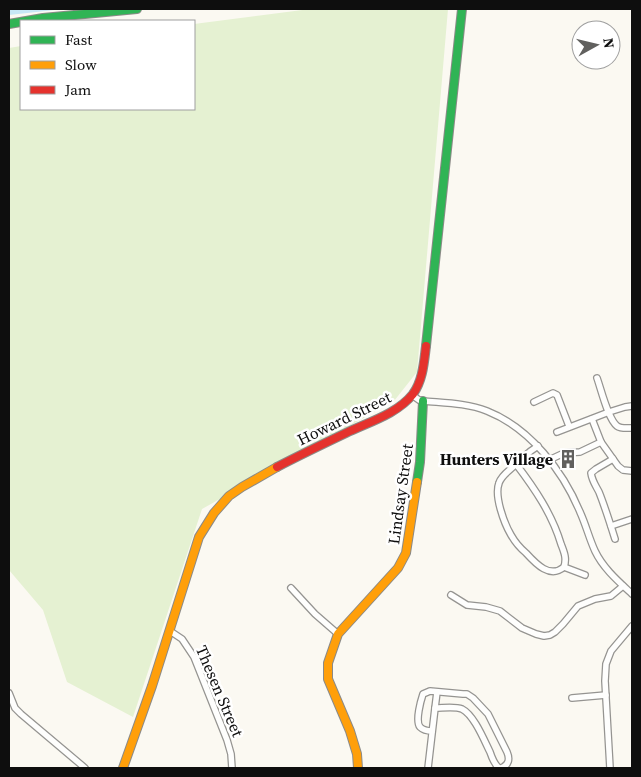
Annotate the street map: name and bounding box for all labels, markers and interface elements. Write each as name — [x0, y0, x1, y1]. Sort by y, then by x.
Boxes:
legend — [20, 20, 195, 110]
north arrow — [571, 20, 621, 70]
text: Fast — [65, 29, 92, 50]
text: N — [598, 37, 619, 50]
text: Slow — [65, 54, 97, 75]
text: Jam — [64, 79, 92, 100]
street label: Howard Street — [293, 385, 395, 450]
street label: Lindsay Street — [382, 442, 418, 546]
place label: Hunters Village — [440, 448, 553, 470]
building icon: Hunters Village — [557, 448, 579, 470]
street label: Thesen Street — [191, 642, 249, 741]

